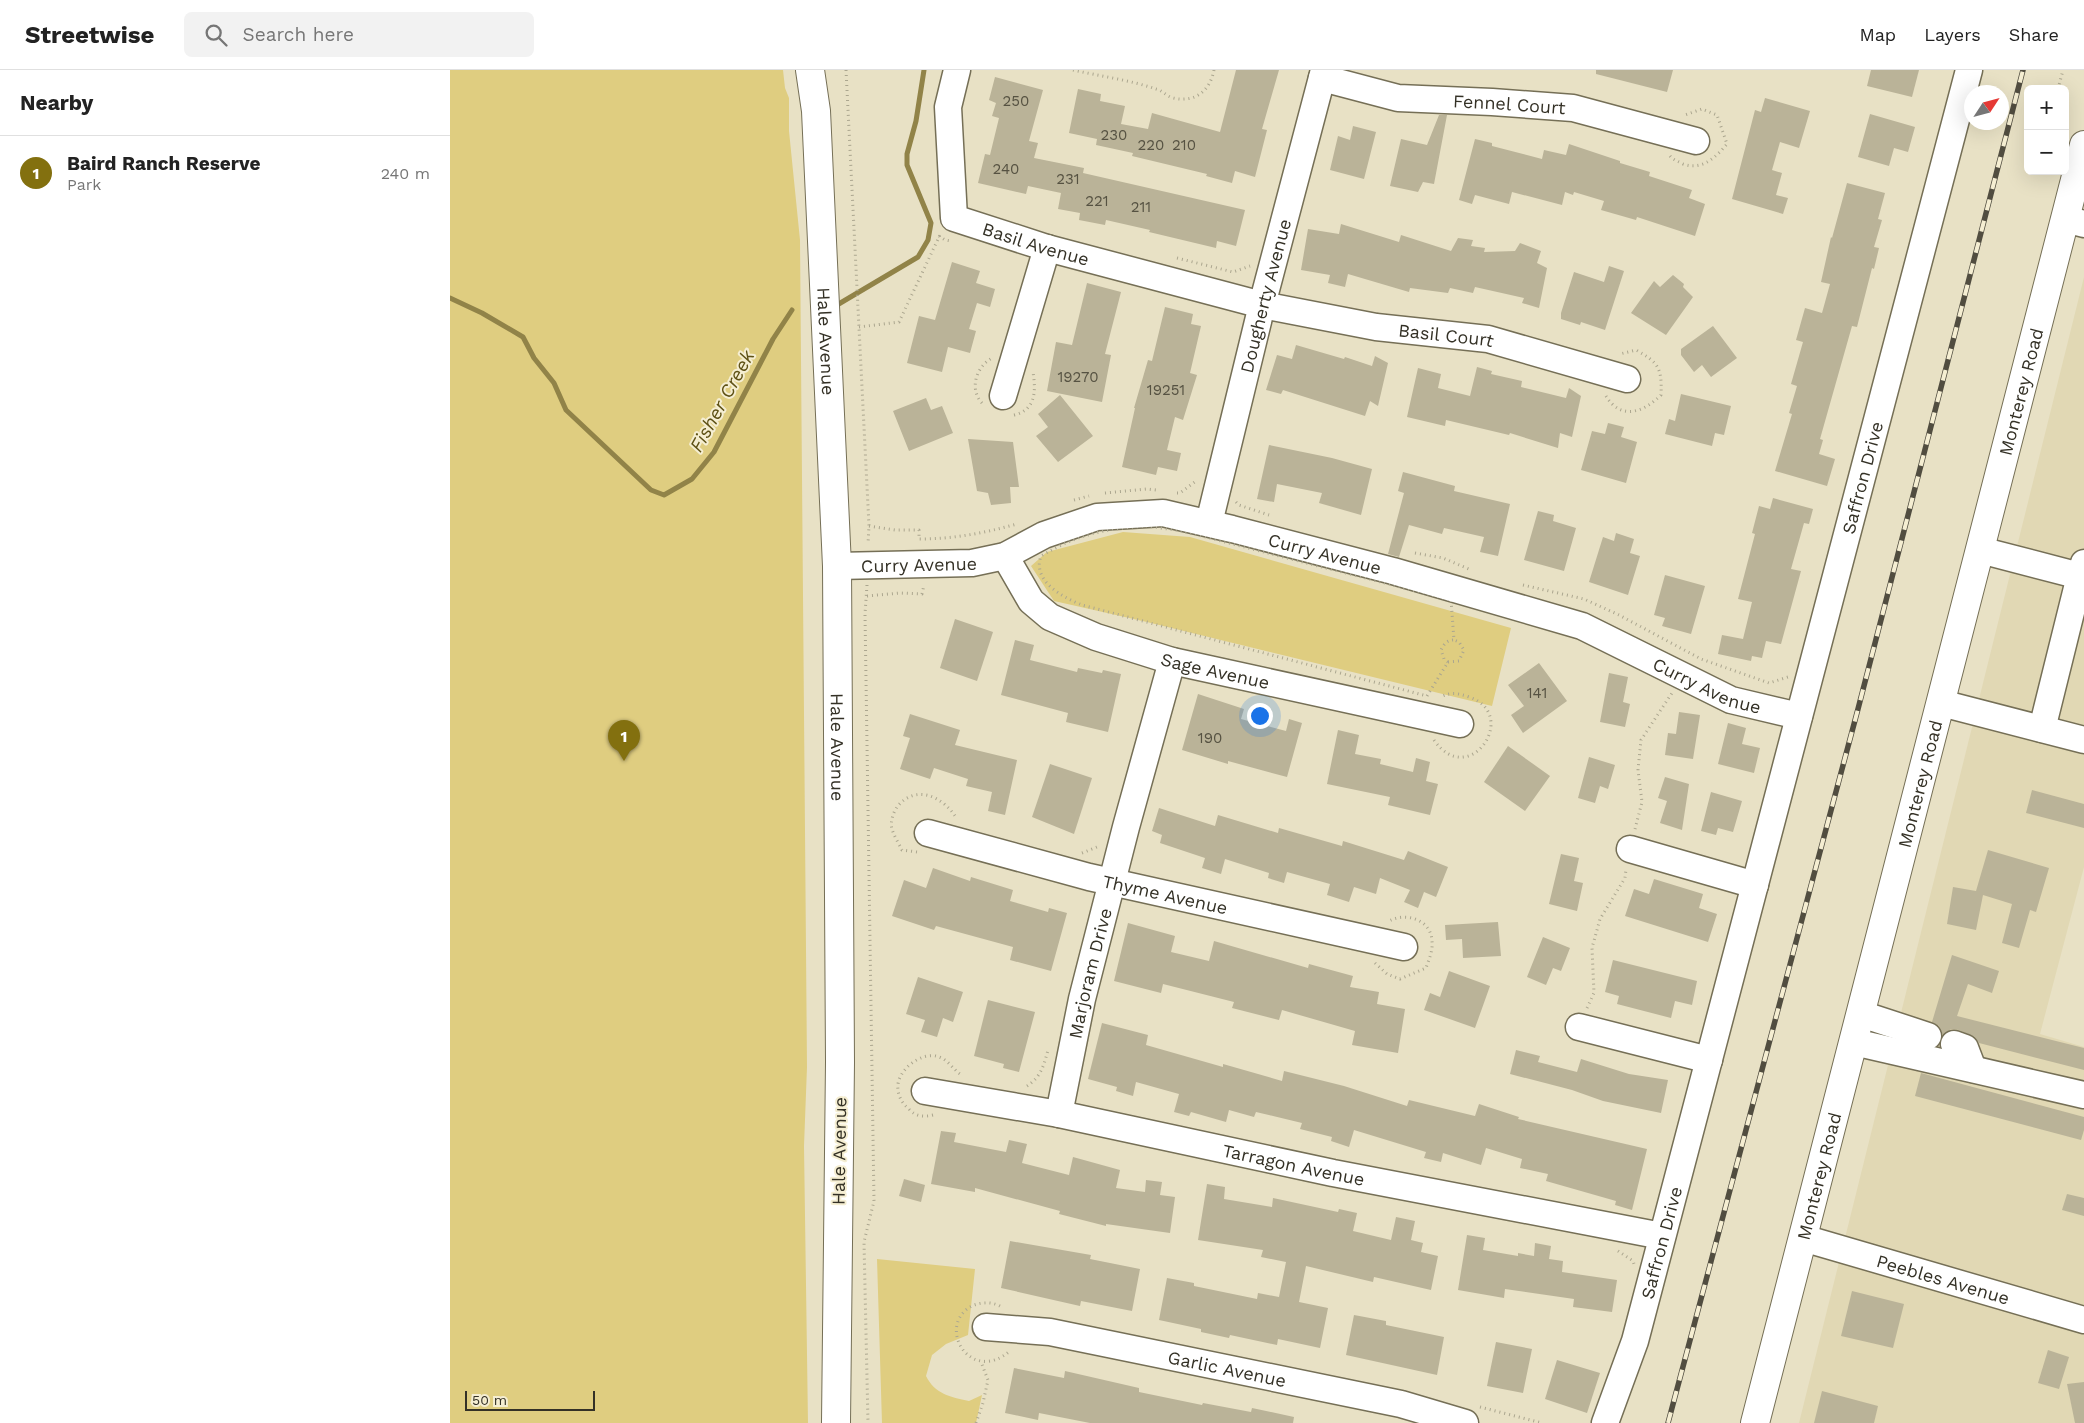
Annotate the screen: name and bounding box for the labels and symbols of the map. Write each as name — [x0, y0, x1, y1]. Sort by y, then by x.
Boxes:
north arrow — [1964, 85, 2009, 130]
street label: Fennel Court — [1453, 90, 1567, 118]
house number: 250 — [1003, 92, 1029, 110]
house number: 230 — [1101, 126, 1127, 144]
house number: 220 — [1138, 136, 1164, 154]
house number: 210 — [1172, 136, 1196, 154]
house number: 240 — [993, 160, 1019, 178]
house number: 231 — [1056, 170, 1080, 188]
house number: 221 — [1085, 192, 1109, 210]
house number: 211 — [1131, 198, 1151, 216]
street label: Dougherty Avenue — [1235, 216, 1295, 375]
street label: Basil Avenue — [980, 217, 1091, 269]
street label: Hale Avenue — [814, 287, 840, 396]
street label: Basil Court — [1397, 319, 1497, 351]
street label: Monterey Road — [1994, 326, 2047, 458]
water label: Fisher Creek — [685, 345, 760, 456]
house number: 19270 — [1058, 368, 1099, 386]
house number: 19251 — [1147, 381, 1185, 399]
street label: Saffron Drive — [1837, 419, 1887, 536]
street label: Curry Avenue — [1266, 528, 1384, 578]
street label: Curry Avenue — [861, 552, 977, 576]
street label: Sage Avenue — [1158, 648, 1272, 693]
street label: Curry Avenue — [1650, 652, 1763, 717]
house number: 141 — [1527, 684, 1547, 702]
street label: Hale Avenue — [827, 693, 849, 801]
your location — [1247, 703, 1273, 729]
street label: Monterey Road — [1893, 718, 1946, 850]
pin: 1 — [608, 720, 640, 761]
house number: 190 — [1198, 729, 1222, 747]
street label: Thyme Avenue — [1101, 870, 1230, 918]
street label: Marjoram Drive — [1064, 906, 1115, 1040]
street label: Hale Avenue — [828, 1097, 850, 1205]
street label: Monterey Road — [1792, 1110, 1845, 1242]
street label: Tarragon Avenue — [1221, 1139, 1366, 1189]
street label: Saffron Drive — [1636, 1184, 1686, 1301]
street label: Peebles Avenue — [1874, 1250, 2012, 1308]
street label: Garlic Avenue — [1166, 1346, 1288, 1391]
scale bar — [465, 1388, 595, 1411]

